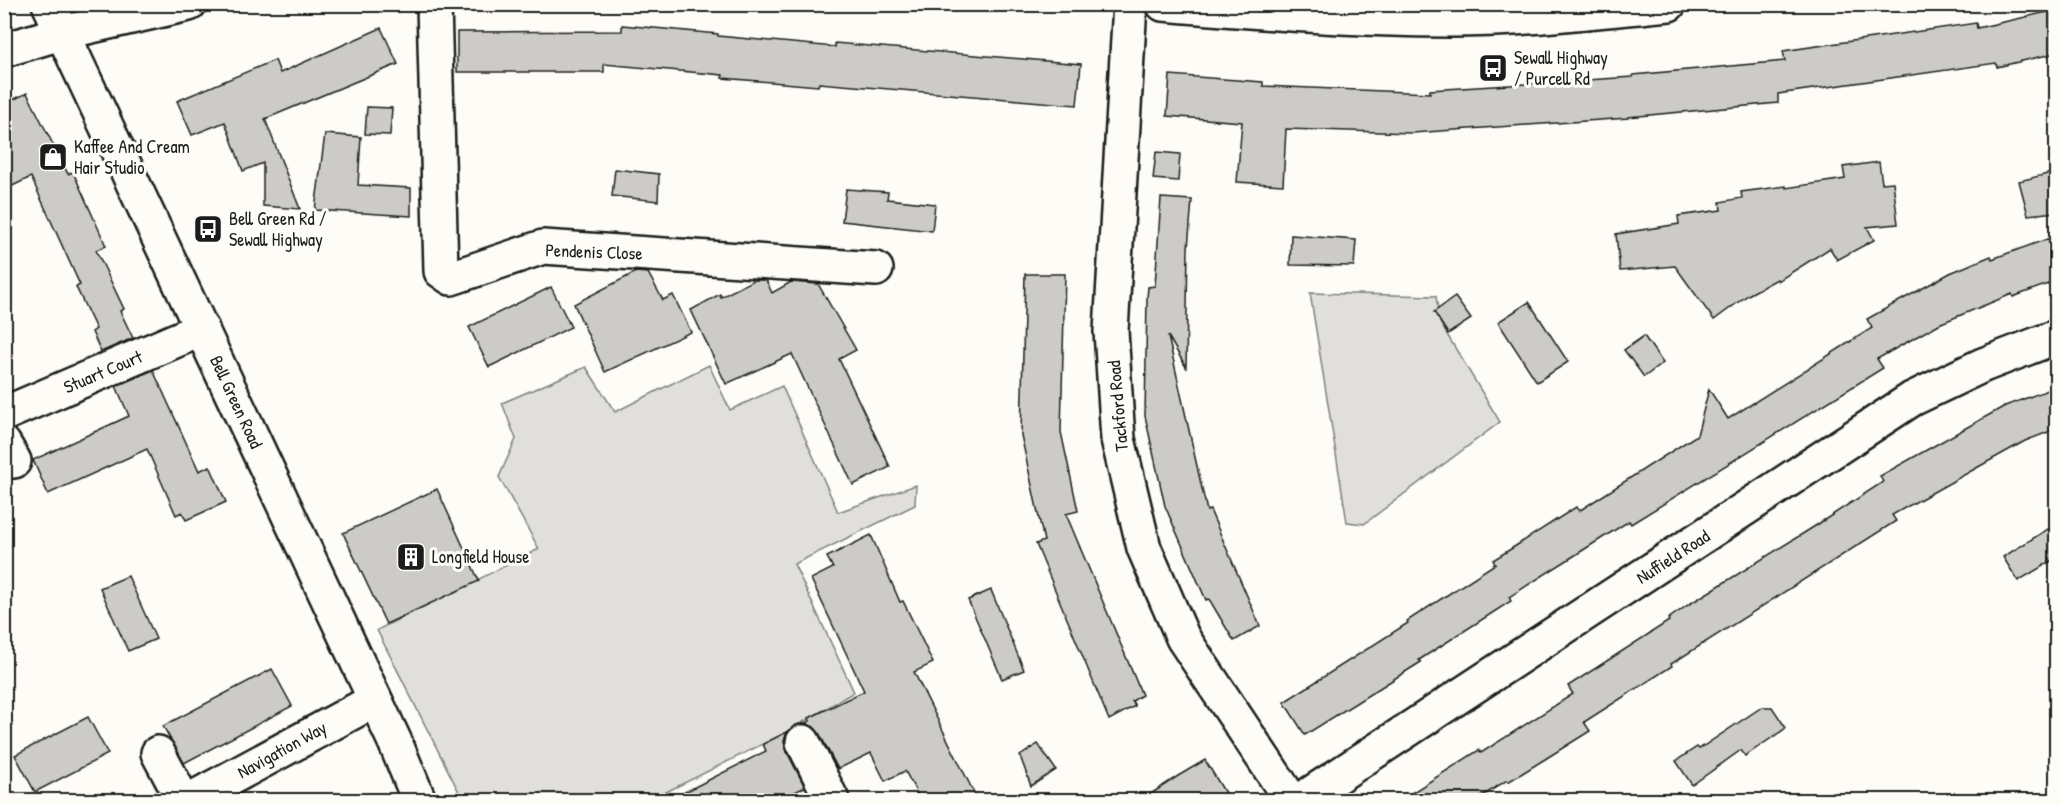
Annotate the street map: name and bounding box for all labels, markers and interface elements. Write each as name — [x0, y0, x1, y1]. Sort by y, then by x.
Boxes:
place label: Sewall Highway / Purcell Rd — [1514, 45, 1608, 91]
bus stop icon: Sewall Highway / Purcell Rd — [1477, 52, 1509, 84]
place label: Kaffee And Cream Hair Studio — [74, 134, 190, 180]
shop icon: Kaffee And Cream Hair Studio — [37, 141, 69, 173]
place label: Bell Green Rd / Sewall Highway — [229, 206, 327, 252]
bus stop icon: Bell Green Rd / Sewall Highway — [192, 213, 224, 245]
street label: Pendenis Close — [545, 237, 643, 266]
street label: Stuart Court — [60, 343, 147, 399]
street label: Bell Green Road — [204, 351, 269, 452]
street label: Tackford Road — [1101, 360, 1134, 453]
street label: Nuffield Road — [1631, 524, 1714, 590]
building icon: Longfield House — [395, 541, 427, 573]
place label: Longfield House — [432, 544, 529, 569]
street label: Navigation Way — [233, 715, 331, 784]

